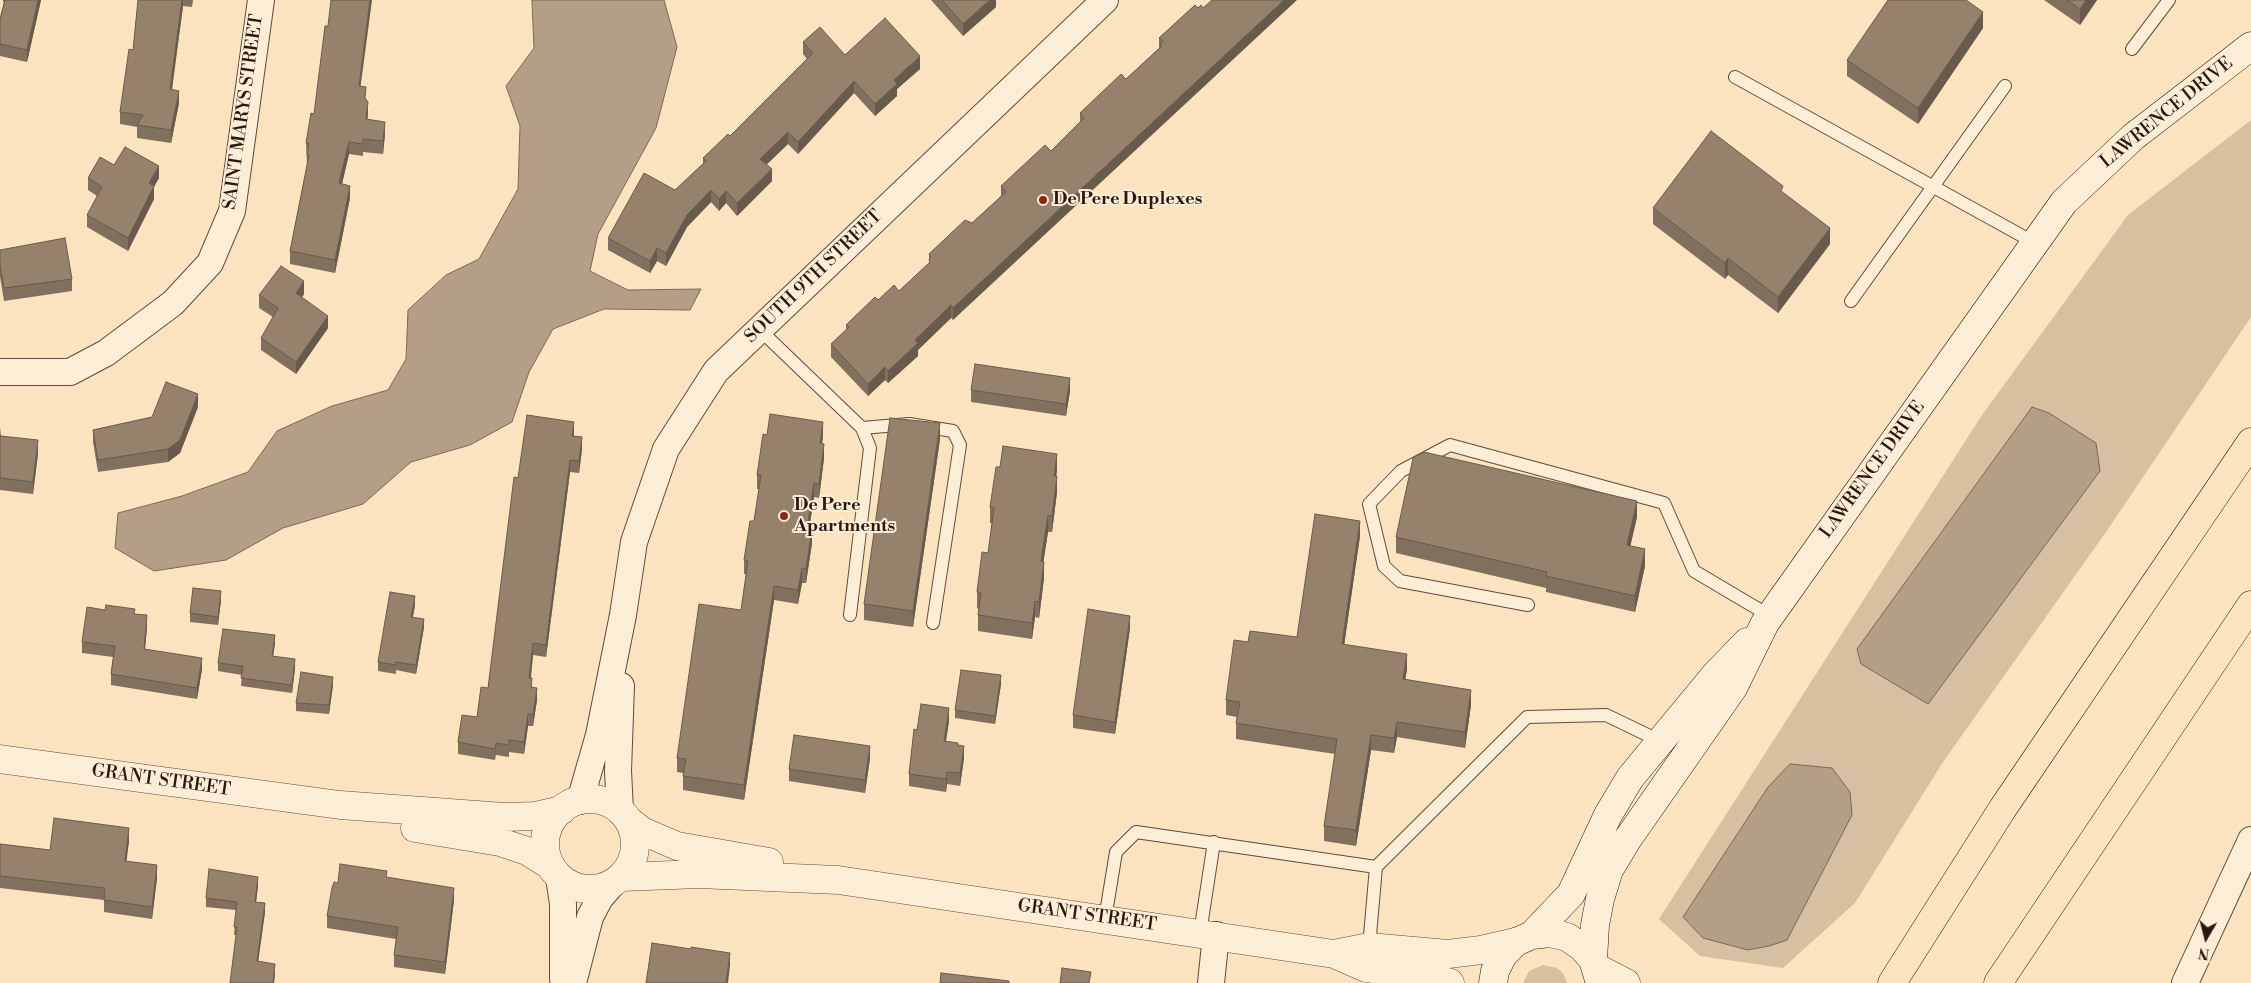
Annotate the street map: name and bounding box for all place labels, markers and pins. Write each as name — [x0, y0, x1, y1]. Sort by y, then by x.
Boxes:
place label: De Pere Duplexes — [1053, 189, 1202, 211]
marker: De Pere Duplexes — [1037, 194, 1049, 206]
place label: De Pere Apartments — [794, 495, 895, 538]
marker: De Pere Apartments — [778, 510, 790, 522]

